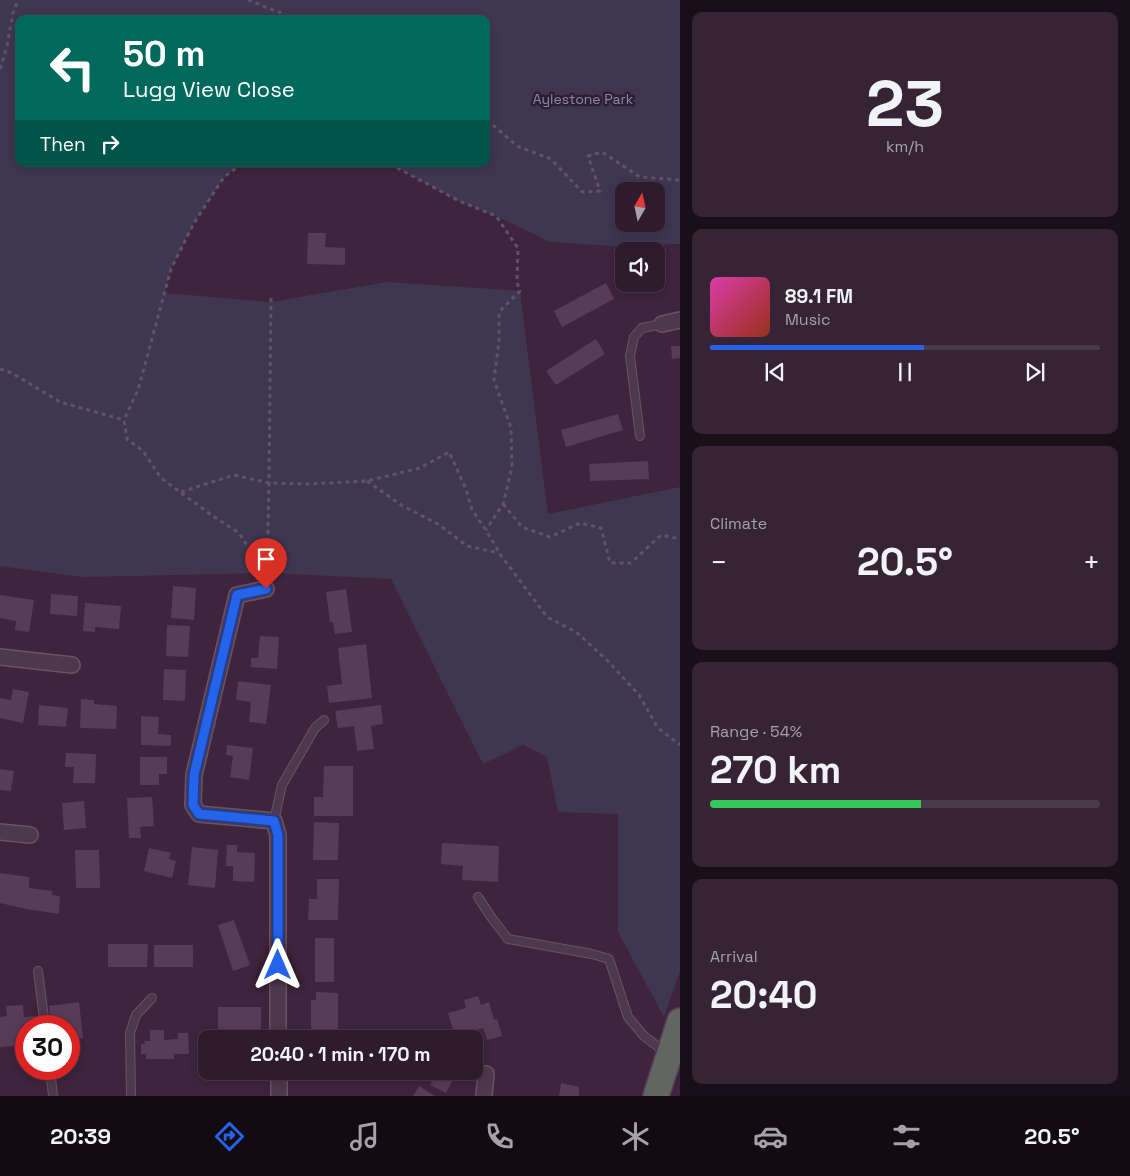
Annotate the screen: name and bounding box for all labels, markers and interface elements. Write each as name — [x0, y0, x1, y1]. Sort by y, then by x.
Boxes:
text: 50 m — [123, 32, 205, 76]
icon: left — [40, 35, 105, 100]
text: 23 — [866, 62, 944, 145]
text: Lugg View Close — [123, 75, 295, 103]
park label: Aylestone Park — [533, 90, 634, 108]
icon: right — [96, 130, 124, 158]
text: Then — [40, 132, 86, 157]
text: km/h — [886, 136, 924, 157]
north arrow — [615, 182, 665, 232]
map controls — [615, 182, 665, 292]
button: sound — [615, 242, 665, 292]
text: 89.1 FM — [785, 284, 853, 309]
text: Music — [785, 309, 831, 330]
icon: previous — [761, 358, 789, 386]
icon: pause — [891, 358, 919, 386]
icon: next — [1021, 358, 1049, 386]
text: Climate — [710, 513, 767, 534]
pin — [245, 538, 287, 589]
text: 20.5° — [857, 538, 953, 586]
text: − — [710, 544, 727, 580]
text: + — [1083, 544, 1100, 580]
icon: arrive — [252, 545, 280, 573]
text: Range · 54% — [710, 721, 802, 742]
text: 270 km — [710, 746, 841, 794]
position arrow — [251, 938, 303, 990]
text: Arrival — [710, 946, 758, 967]
text: 20:40 — [710, 971, 817, 1019]
speed limit sign: 30 — [15, 1015, 80, 1080]
text: 20:40 · 1 min · 170 m — [250, 1042, 431, 1067]
icon: directions — [212, 1119, 247, 1154]
icon: music — [347, 1119, 382, 1154]
icon: phone — [482, 1119, 517, 1154]
icon: climate — [618, 1119, 653, 1154]
icon: car — [753, 1119, 788, 1154]
icon: filters — [889, 1119, 924, 1154]
text: 20:39 — [50, 1122, 111, 1150]
text: 20.5° — [1024, 1122, 1080, 1150]

